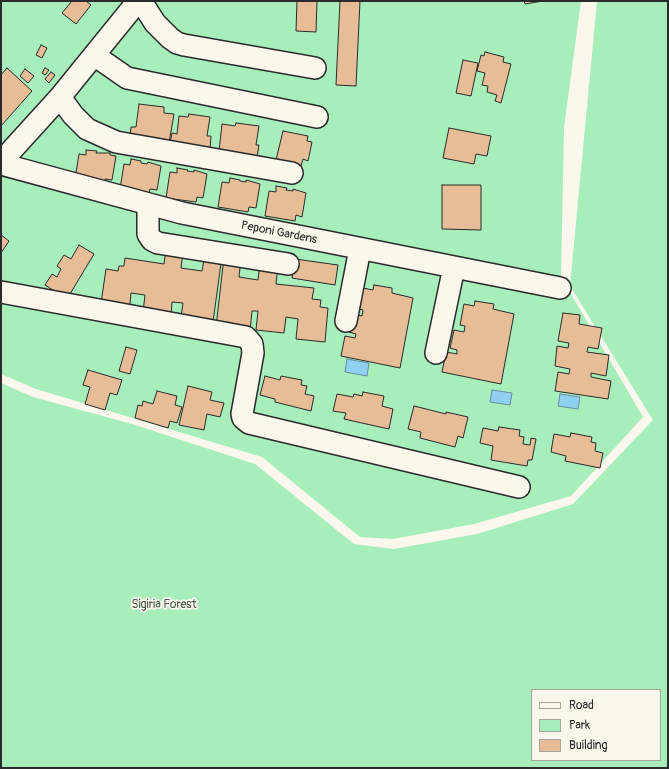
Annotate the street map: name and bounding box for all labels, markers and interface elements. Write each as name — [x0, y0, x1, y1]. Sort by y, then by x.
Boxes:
street label: Peponi Gardens — [240, 219, 318, 247]
park label: Sigiria Forest — [131, 598, 197, 612]
legend — [531, 689, 661, 761]
text: Road — [569, 698, 594, 713]
text: Park — [569, 718, 590, 733]
text: Building — [569, 738, 608, 753]

